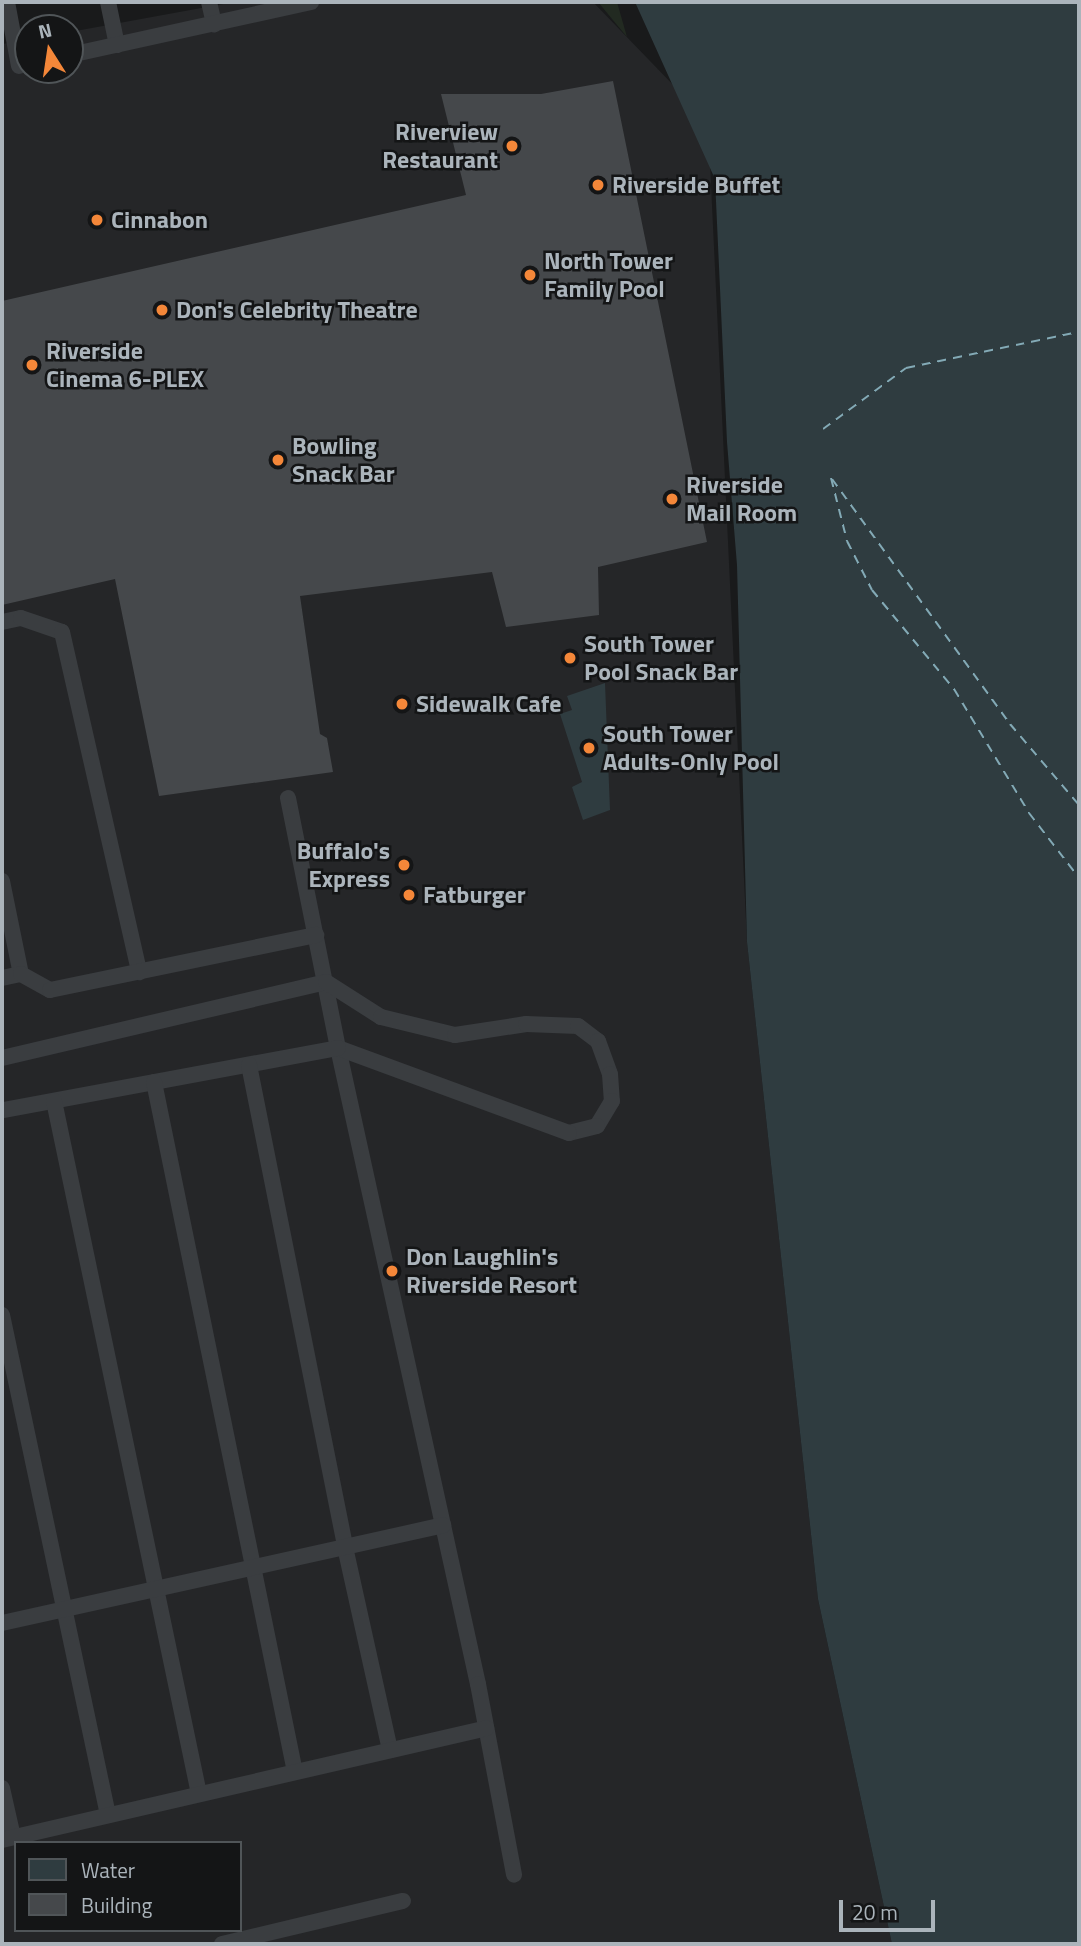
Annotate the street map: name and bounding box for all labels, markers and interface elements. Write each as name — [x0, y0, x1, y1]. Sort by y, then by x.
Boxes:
north arrow — [14, 14, 84, 84]
text: N — [35, 14, 54, 45]
place label: Riverview Restaurant — [382, 118, 498, 174]
marker: Riverview Restaurant — [504, 138, 520, 154]
place label: Riverside Buffet — [612, 171, 780, 199]
marker: Riverside Buffet — [590, 177, 606, 193]
place label: Cinnabon — [111, 206, 208, 234]
marker: Cinnabon — [89, 212, 105, 228]
place label: North Tower Family Pool — [544, 247, 673, 303]
marker: North Tower Family Pool — [522, 267, 538, 283]
place label: Don's Celebrity Theatre — [176, 296, 418, 324]
marker: Don's Celebrity Theatre — [154, 302, 170, 318]
place label: Riverside Cinema 6-PLEX — [46, 337, 204, 393]
marker: Riverside Cinema 6-PLEX — [24, 357, 40, 373]
place label: Bowling Snack Bar — [292, 432, 395, 488]
marker: Bowling Snack Bar — [270, 452, 286, 468]
place label: Riverside Mail Room — [686, 471, 797, 527]
marker: Riverside Mail Room — [664, 491, 680, 507]
place label: South Tower Pool Snack Bar — [584, 630, 738, 686]
marker: South Tower Pool Snack Bar — [562, 650, 578, 666]
place label: Sidewalk Cafe — [416, 690, 562, 718]
marker: Sidewalk Cafe — [394, 696, 410, 712]
place label: South Tower Adults-Only Pool — [603, 720, 779, 776]
marker: South Tower Adults-Only Pool — [581, 740, 597, 756]
place label: Buffalo's Express — [297, 837, 390, 893]
marker: Buffalo's Express — [396, 857, 412, 873]
place label: Fatburger — [423, 881, 526, 909]
marker: Fatburger — [401, 887, 417, 903]
place label: Don Laughlin's Riverside Resort — [406, 1243, 577, 1299]
marker: Don Laughlin's Riverside Resort — [384, 1263, 400, 1279]
legend — [14, 1841, 242, 1932]
text: Water — [81, 1854, 135, 1886]
scale bar — [843, 1886, 939, 1930]
text: Building — [81, 1889, 152, 1921]
text: 20 m — [852, 1896, 898, 1928]

